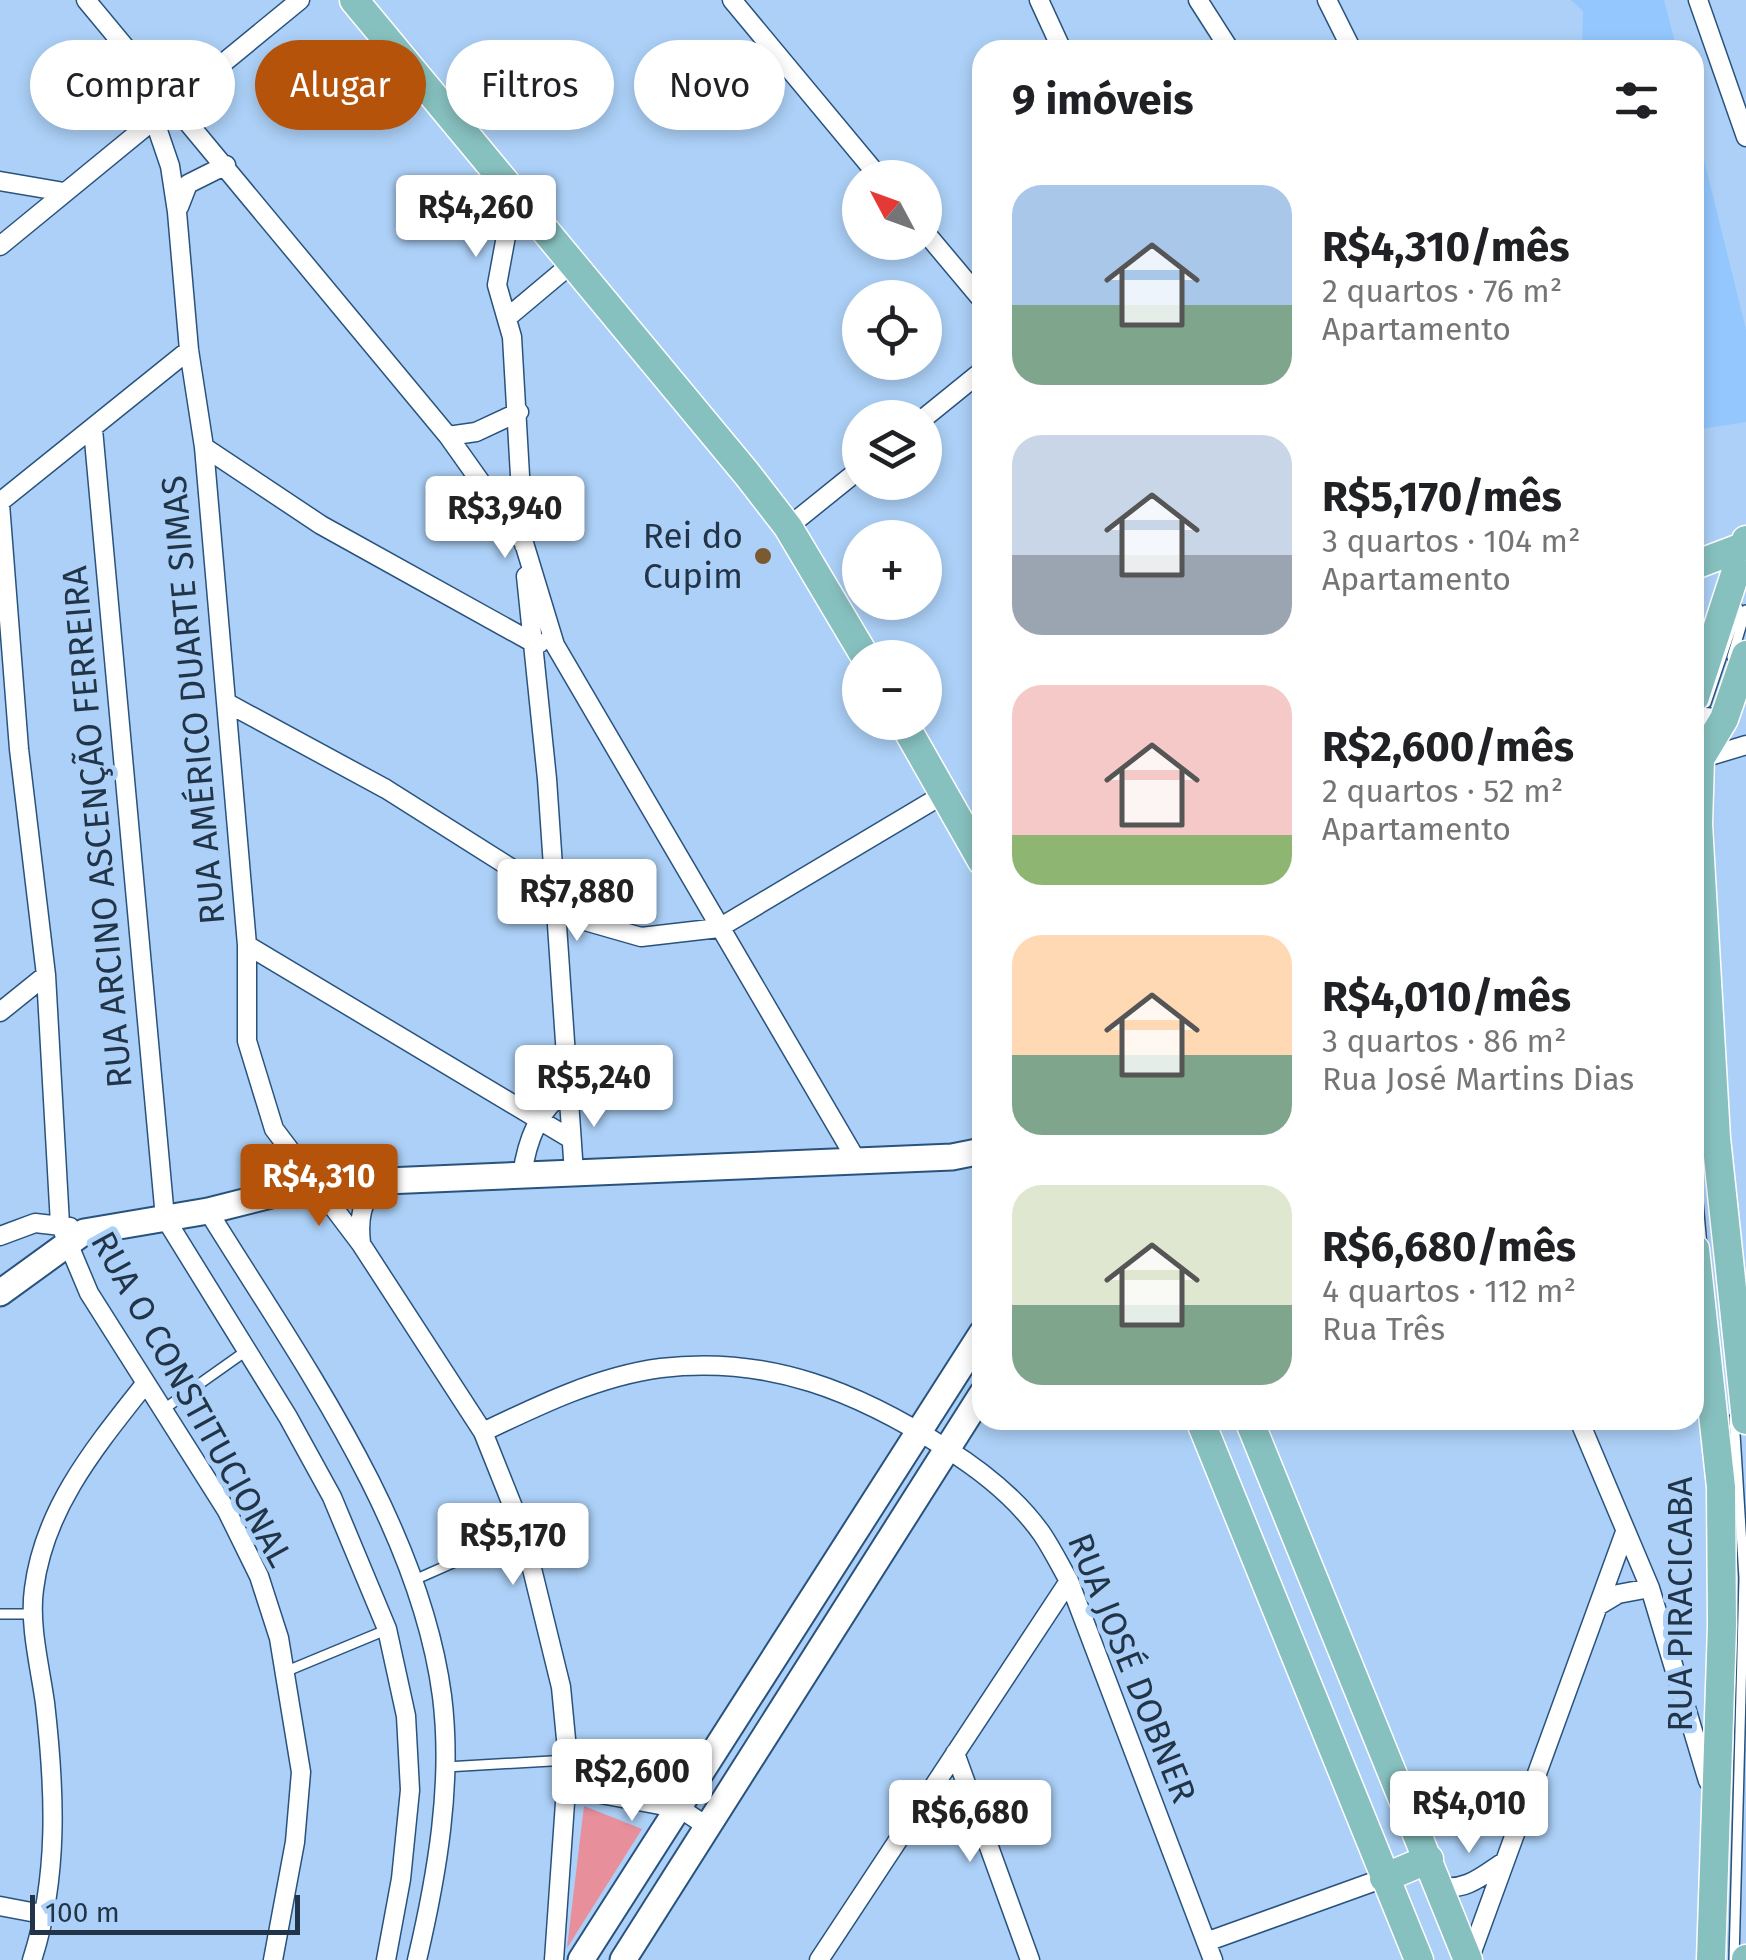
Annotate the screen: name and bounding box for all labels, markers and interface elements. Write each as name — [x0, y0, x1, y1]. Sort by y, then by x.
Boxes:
chip: Comprar — [30, 40, 235, 130]
chip: Alugar — [255, 40, 426, 130]
chip: Filtros — [446, 40, 614, 130]
chip: Novo — [634, 40, 785, 130]
icon: filters — [1609, 73, 1664, 128]
text: 9 imóveis — [1012, 75, 1194, 125]
north arrow — [842, 160, 942, 260]
map controls — [842, 160, 942, 740]
pin: R$4,260 — [384, 175, 568, 260]
text: R$4,260 — [418, 188, 534, 226]
text: R$4,310/mês — [1322, 222, 1570, 272]
icon: home — [1092, 225, 1212, 345]
text: 2 quartos · 76 m² — [1322, 272, 1562, 310]
button: locate — [842, 280, 942, 380]
text: Apartamento — [1322, 310, 1511, 348]
button: layers — [842, 400, 942, 500]
text: R$5,170/mês — [1322, 472, 1562, 522]
street label: RUA AMÉRICO DUARTE SIMAS — [152, 474, 234, 926]
icon: home — [1092, 475, 1212, 595]
pin: R$3,940 — [413, 476, 597, 561]
text: R$3,940 — [447, 489, 563, 527]
place label: Rei do Cupim — [643, 515, 743, 597]
button: + — [842, 520, 942, 620]
text: 3 quartos · 104 m² — [1322, 522, 1581, 560]
marker: Rei do Cupim — [752, 545, 774, 567]
text: Apartamento — [1322, 560, 1511, 598]
street label: RUA ARCINO ASCENÇÃO FERREIRA — [53, 564, 142, 1090]
button: − — [842, 640, 942, 740]
text: R$2,600/mês — [1322, 722, 1574, 772]
icon: home — [1092, 725, 1212, 845]
text: 2 quartos · 52 m² — [1322, 772, 1563, 810]
text: Apartamento — [1322, 810, 1511, 848]
pin: R$7,880 — [485, 859, 669, 944]
text: R$7,880 — [520, 872, 634, 910]
text: R$4,010/mês — [1322, 972, 1571, 1022]
icon: home — [1092, 975, 1212, 1095]
text: 3 quartos · 86 m² — [1322, 1022, 1567, 1060]
pin: R$5,240 — [502, 1045, 686, 1130]
text: R$5,240 — [537, 1058, 651, 1096]
text: Rua José Martins Dias — [1322, 1060, 1634, 1098]
pin: R$4,310 — [227, 1144, 411, 1229]
text: R$4,310 — [263, 1157, 375, 1195]
text: R$6,680/mês — [1322, 1222, 1576, 1272]
street label: RUA O CONSTITUCIONAL — [82, 1224, 302, 1574]
icon: home — [1092, 1225, 1212, 1345]
text: 4 quartos · 112 m² — [1322, 1272, 1576, 1310]
text: Rua Três — [1322, 1310, 1445, 1348]
street label: RUA PIRACICABA — [1659, 1476, 1701, 1732]
pin: R$5,170 — [421, 1503, 605, 1588]
text: R$5,170 — [460, 1516, 566, 1554]
street label: RUA JOSÉ DOBNER — [1059, 1527, 1205, 1809]
pin: R$2,600 — [540, 1739, 724, 1824]
text: R$2,600 — [574, 1752, 690, 1790]
pin: R$4,010 — [1377, 1771, 1561, 1856]
pin: R$6,680 — [878, 1780, 1062, 1865]
text: R$4,010 — [1412, 1784, 1526, 1822]
text: R$6,680 — [911, 1793, 1029, 1831]
scale bar — [30, 1890, 300, 1934]
text: 100 m — [45, 1896, 120, 1929]

